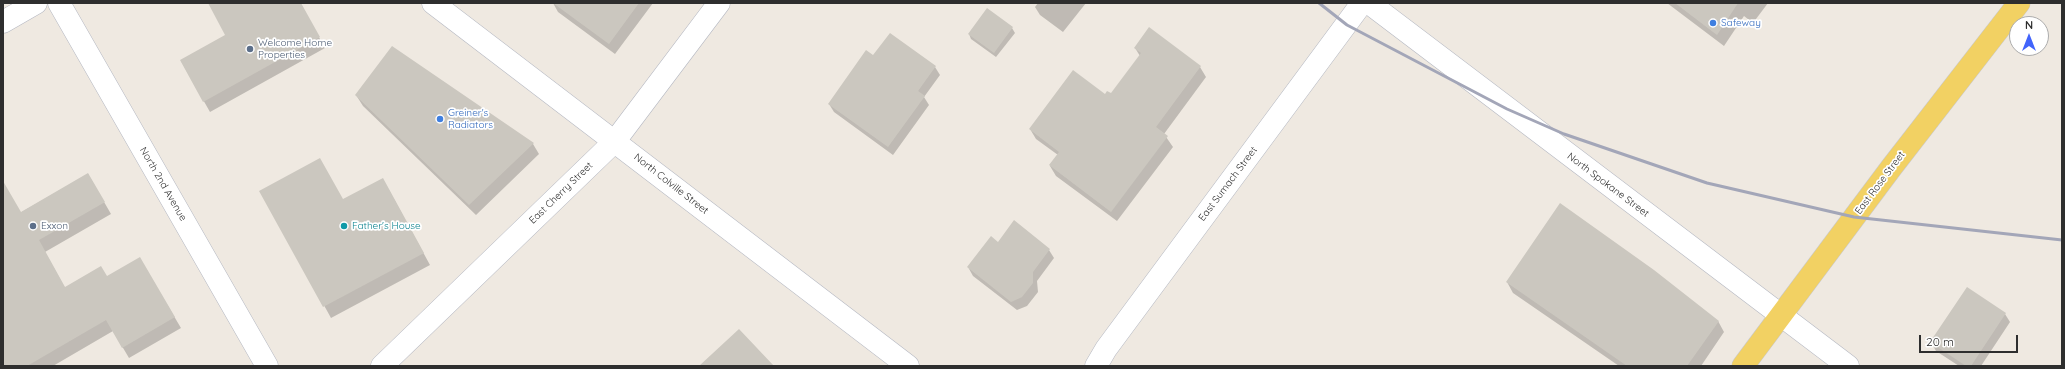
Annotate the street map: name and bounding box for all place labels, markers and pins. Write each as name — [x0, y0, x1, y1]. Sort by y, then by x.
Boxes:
place label: Safeway — [1721, 17, 1761, 29]
marker: Safeway — [1708, 18, 1718, 28]
place label: Welcome Home Properties — [258, 37, 332, 60]
marker: Welcome Home Properties — [245, 44, 255, 54]
place label: Greiner's Radiators — [448, 107, 493, 130]
marker: Greiner's Radiators — [435, 114, 445, 124]
place label: Exxon — [41, 220, 68, 232]
place label: Father's House — [352, 220, 421, 232]
marker: Exxon — [28, 221, 38, 231]
marker: Father's House — [339, 221, 349, 231]

